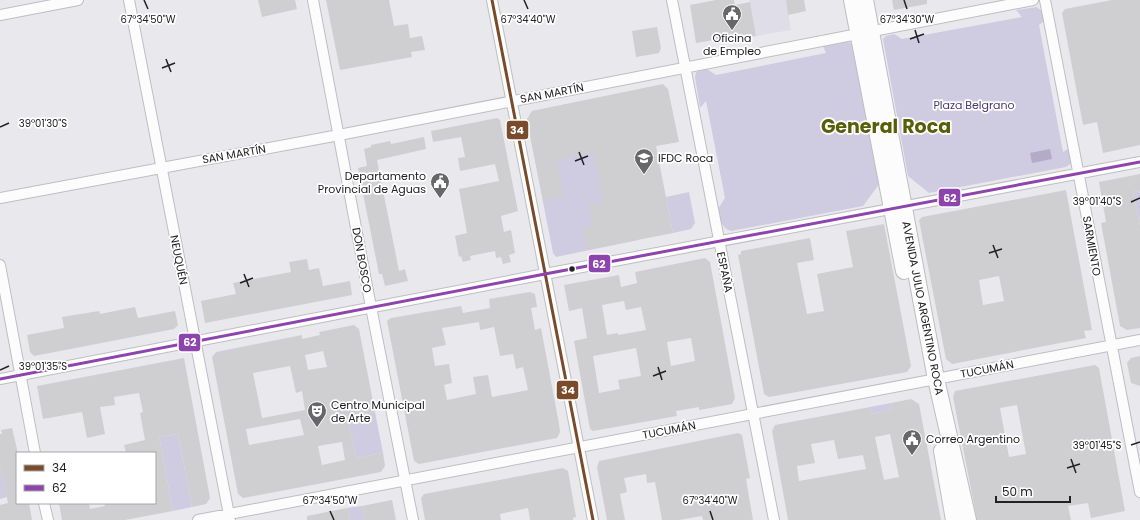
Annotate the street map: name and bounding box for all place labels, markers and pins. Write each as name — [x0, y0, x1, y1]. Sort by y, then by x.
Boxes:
public building icon: Oficina de Empleo — [721, 3, 743, 31]
place label: Oficina de Empleo — [703, 30, 761, 59]
school or university icon: IFDC Roca — [633, 147, 655, 175]
place label: IFDC Roca — [658, 150, 713, 166]
place label: Departamento Provincial de Aguas — [318, 168, 426, 197]
public building icon: Departamento Provincial de Aguas — [429, 171, 451, 199]
unlabelled marker — [567, 264, 577, 274]
place label: Centro Municipal de Arte — [331, 397, 425, 426]
theatre icon: Centro Municipal de Arte — [306, 400, 328, 428]
public building icon: Correo Argentino — [901, 428, 923, 456]
place label: Correo Argentino — [926, 431, 1020, 447]

